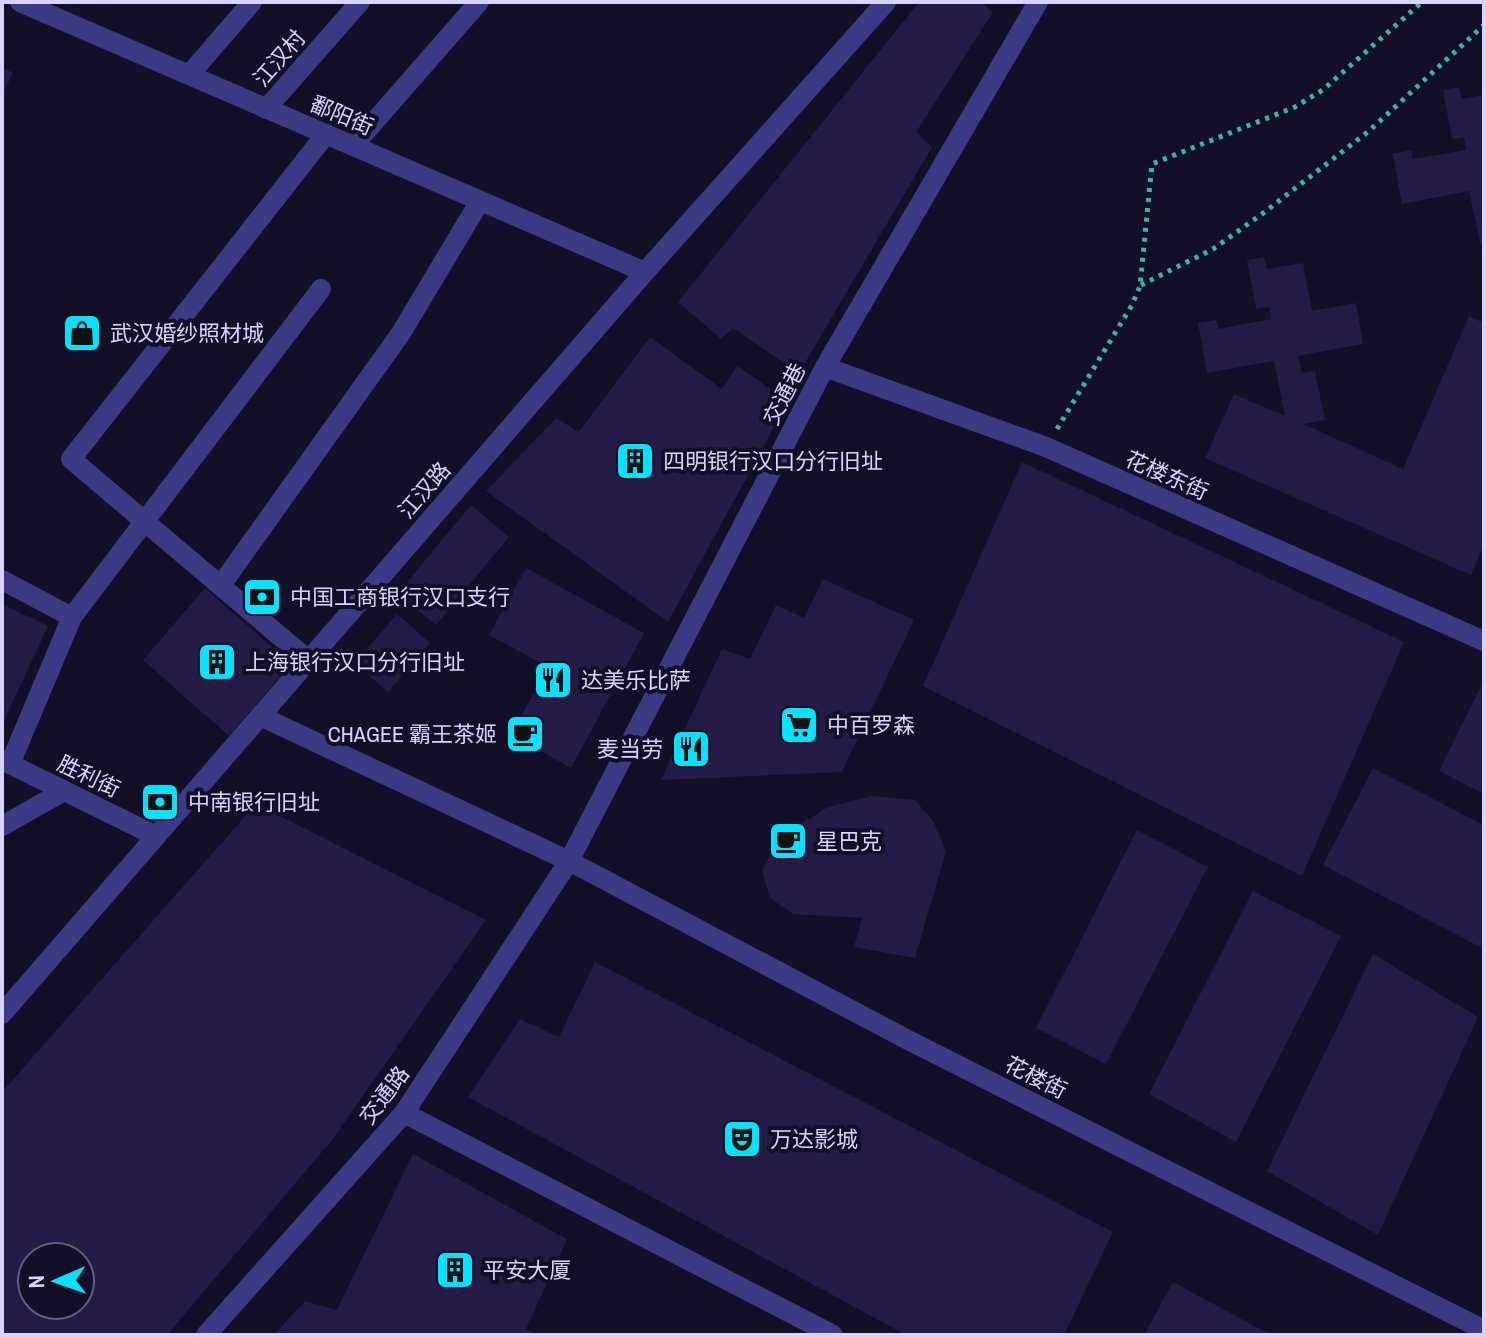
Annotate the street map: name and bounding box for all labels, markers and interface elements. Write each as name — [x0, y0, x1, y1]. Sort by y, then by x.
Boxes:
street label: 江汉村 — [246, 23, 312, 93]
street label: 鄱阳街 — [306, 88, 378, 142]
shop icon: 武汉婚纱照材城 — [61, 312, 103, 354]
place label: 武汉婚纱照材城 — [110, 318, 264, 348]
street label: 交通巷 — [756, 358, 812, 430]
building icon: 四明银行汉口分行旧址 — [614, 440, 656, 482]
street label: 花楼东街 — [1121, 443, 1213, 507]
place label: 四明银行汉口分行旧址 — [663, 446, 883, 476]
street label: 江汉路 — [391, 455, 457, 525]
bank icon: 中国工商银行汉口支行 — [241, 576, 283, 618]
place label: 中国工商银行汉口支行 — [290, 582, 510, 612]
building icon: 上海银行汉口分行旧址 — [196, 641, 238, 683]
place label: 上海银行汉口分行旧址 — [245, 647, 465, 677]
restaurant icon: 达美乐比萨 — [532, 659, 574, 701]
place label: 达美乐比萨 — [581, 665, 691, 695]
supermarket icon: 中百罗森 — [778, 704, 820, 746]
place label: 中百罗森 — [827, 710, 915, 740]
cafe icon: CHAGEE 霸王茶姬 — [504, 713, 546, 755]
place label: CHAGEE 霸王茶姬 — [328, 719, 497, 749]
restaurant icon: 麦当劳 — [670, 728, 712, 770]
place label: 麦当劳 — [597, 734, 663, 764]
street label: 胜利街 — [53, 748, 125, 804]
bank icon: 中南银行旧址 — [139, 781, 181, 823]
place label: 中南银行旧址 — [188, 787, 320, 817]
cafe icon: 星巴克 — [767, 820, 809, 862]
place label: 星巴克 — [816, 826, 882, 856]
street label: 花楼街 — [1000, 1049, 1072, 1105]
street label: 交通路 — [352, 1060, 416, 1130]
theatre icon: 万达影城 — [721, 1118, 763, 1160]
place label: 万达影城 — [770, 1124, 858, 1154]
north arrow — [16, 1241, 96, 1321]
building icon: 平安大厦 — [434, 1249, 476, 1291]
place label: 平安大厦 — [483, 1255, 571, 1285]
text: N — [21, 1275, 51, 1289]

